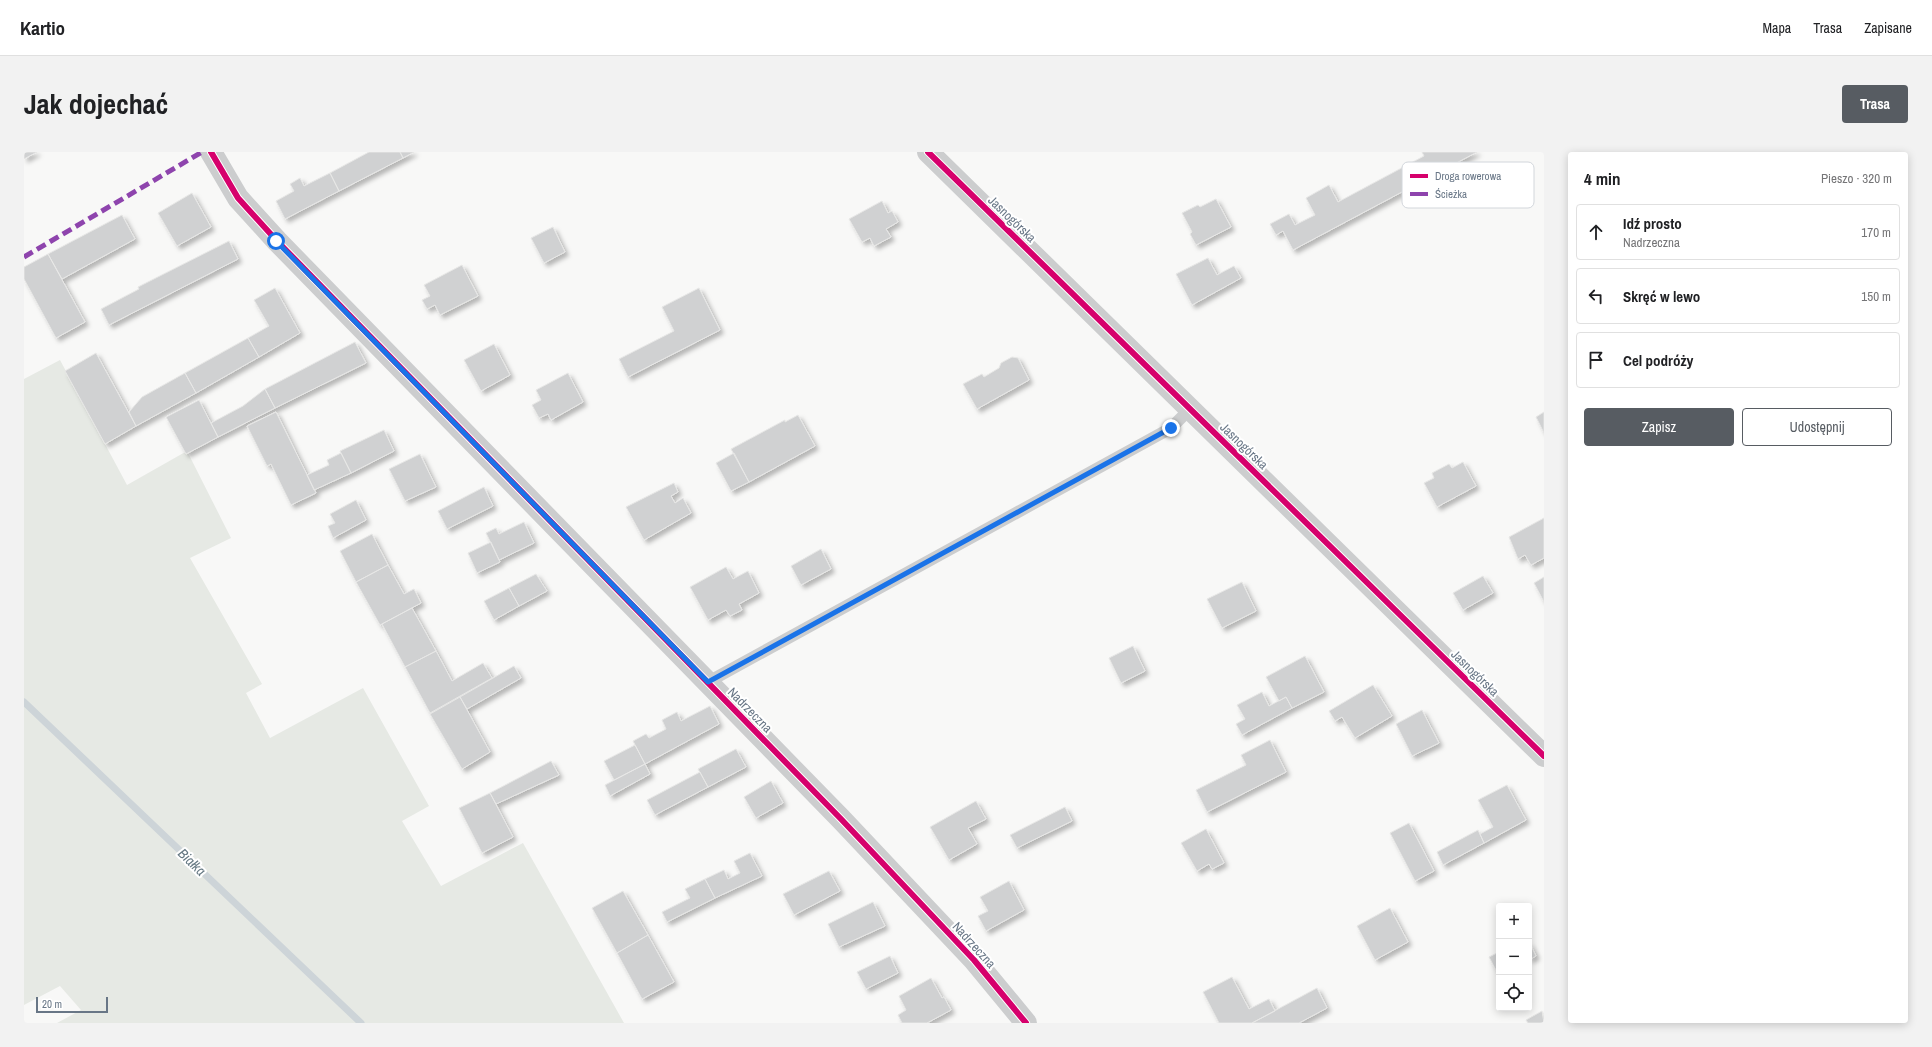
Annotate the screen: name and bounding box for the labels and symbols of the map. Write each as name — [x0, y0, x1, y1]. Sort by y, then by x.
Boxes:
legend — [1402, 162, 1534, 208]
text: Droga rowerowa — [1435, 169, 1501, 183]
text: Ścieżka — [1435, 187, 1467, 201]
street label: Jasnogórska — [984, 192, 1040, 246]
route start — [267, 232, 285, 250]
route end — [1162, 419, 1180, 437]
street label: Jasnogórska — [1216, 419, 1272, 473]
street label: Jasnogórska — [1447, 646, 1503, 700]
street label: Nadrzeczna — [724, 684, 776, 736]
water label: Białka — [174, 844, 210, 880]
street label: Nadrzeczna — [949, 918, 999, 972]
scale bar — [36, 995, 108, 1014]

